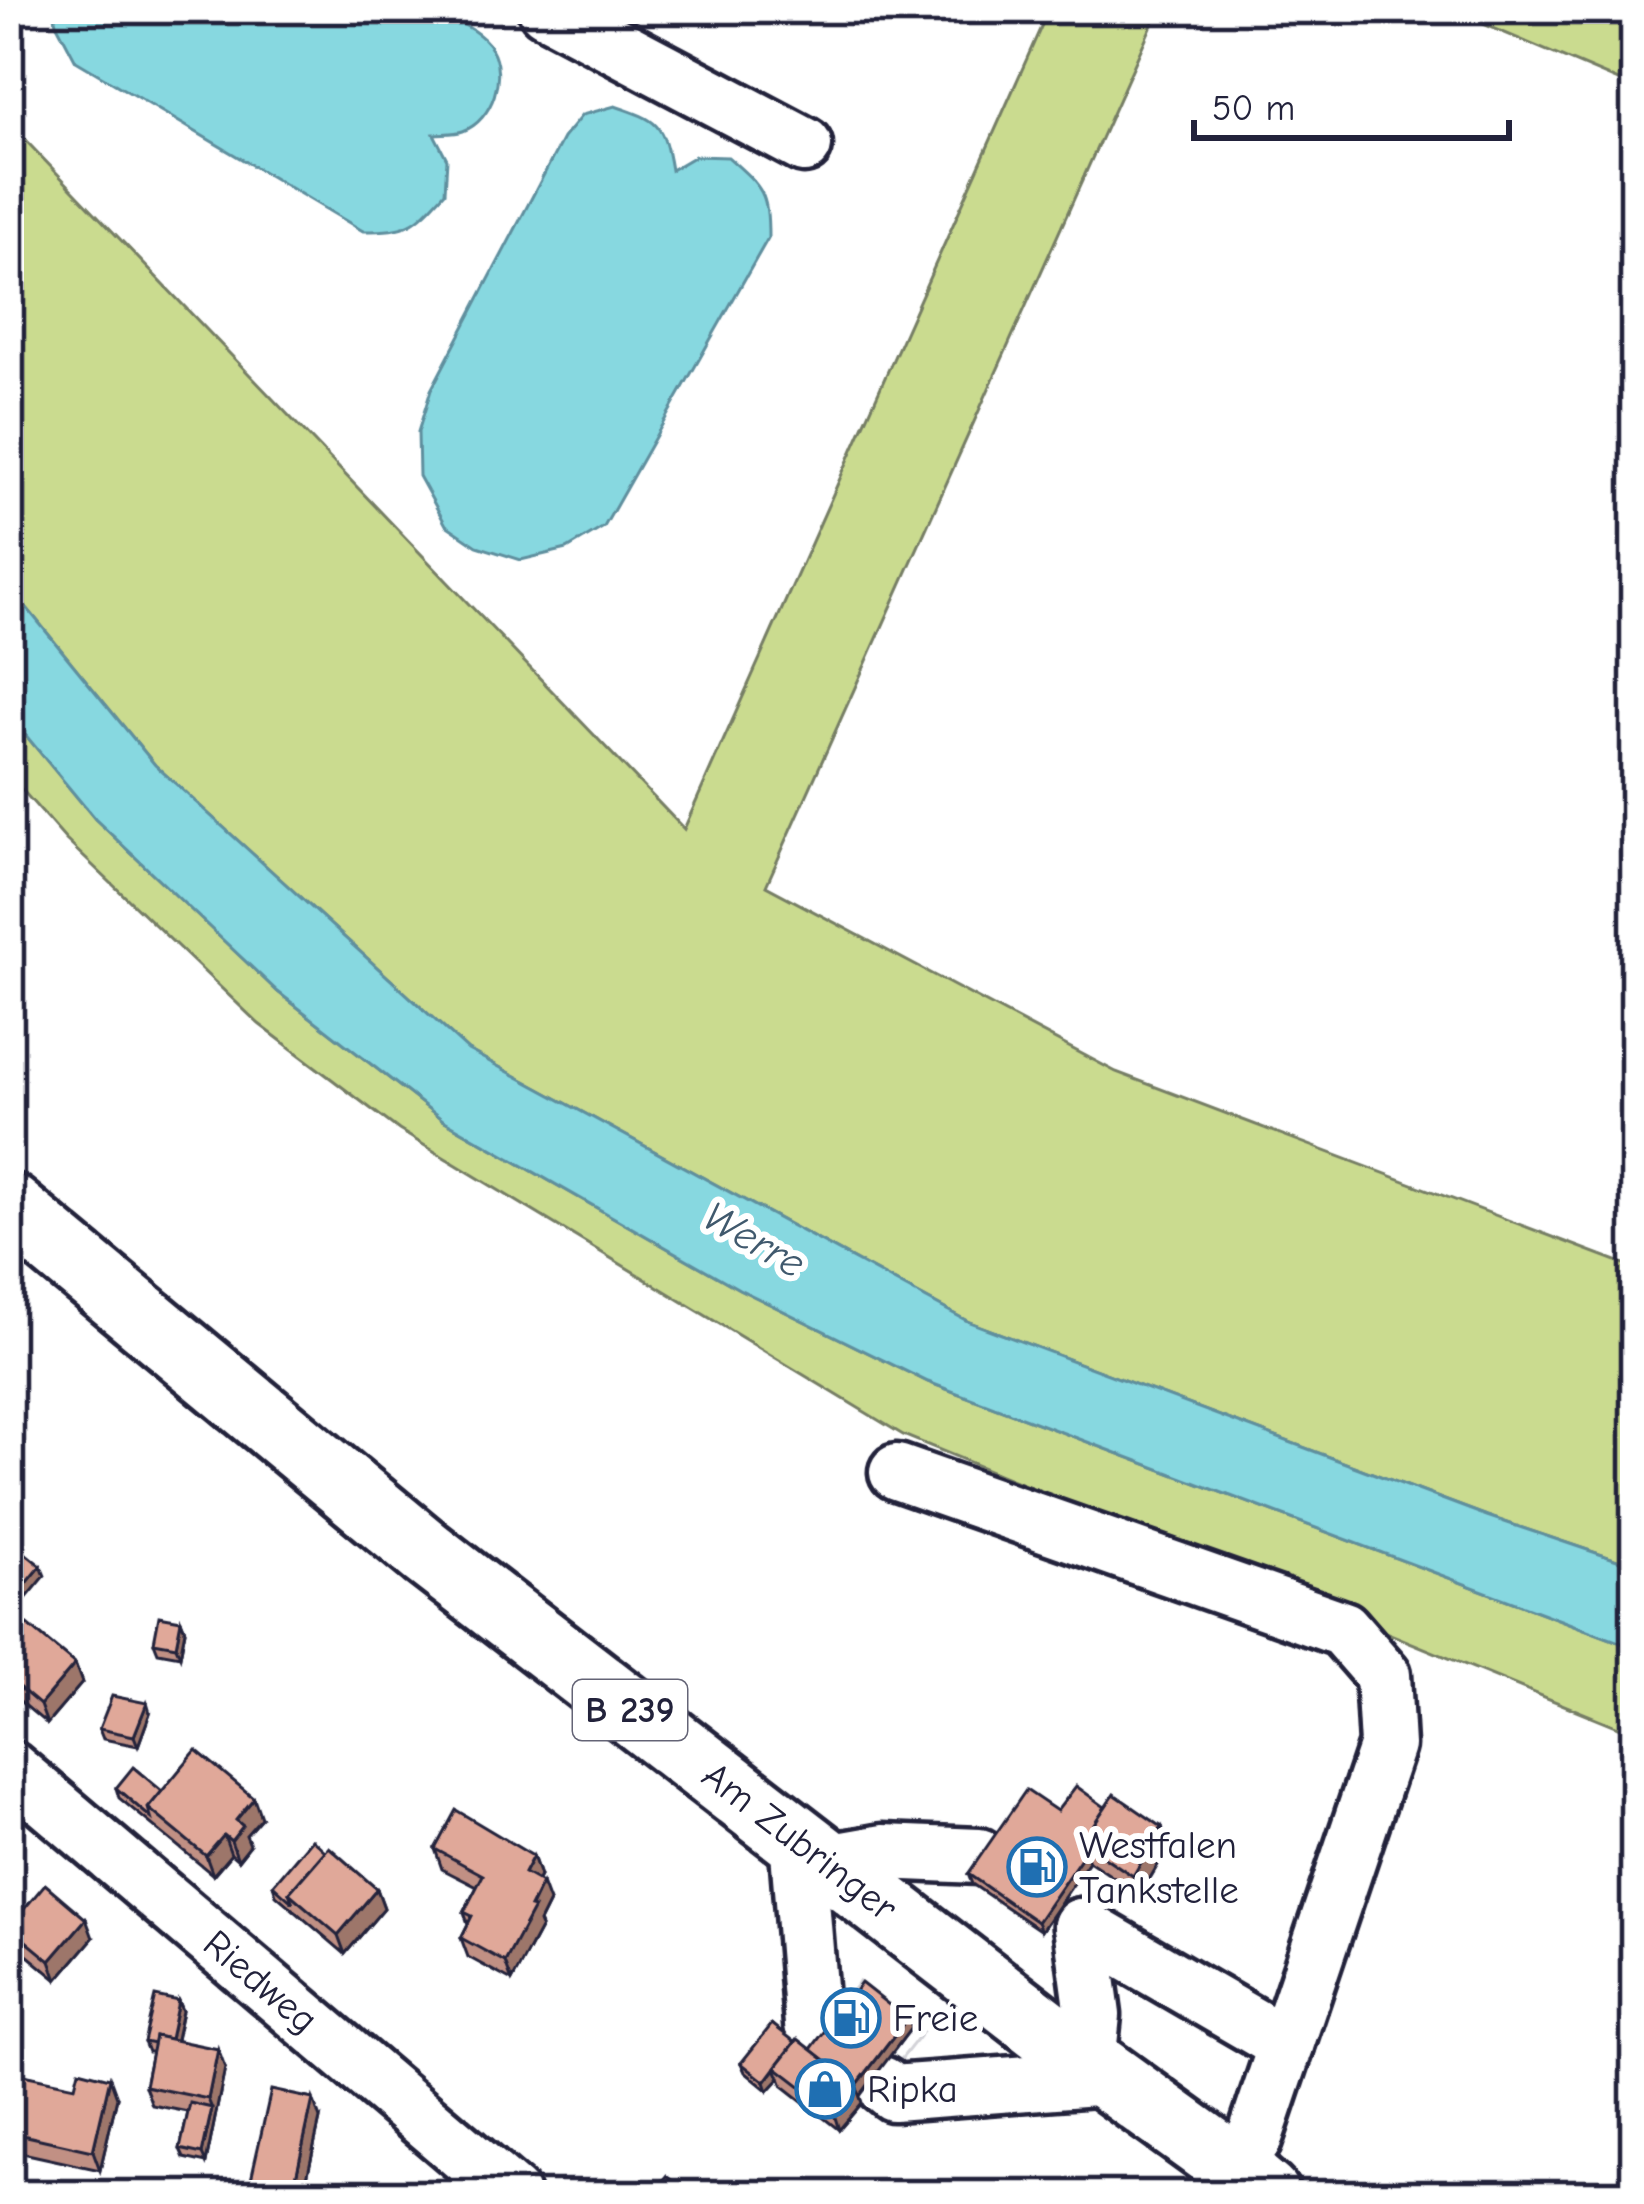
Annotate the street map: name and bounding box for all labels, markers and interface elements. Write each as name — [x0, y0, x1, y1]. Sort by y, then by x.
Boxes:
scale bar — [1194, 66, 1509, 140]
text: 50 m — [1212, 88, 1295, 129]
water label: Werre — [694, 1191, 814, 1289]
road number: B 239 — [573, 1680, 687, 1740]
street label: Am Zubringer — [694, 1752, 906, 1931]
place label: Westfalen Tankstelle — [1079, 1823, 1239, 1913]
fuel station icon: Westfalen Tankstelle — [1006, 1836, 1068, 1898]
street label: Riedweg — [194, 1921, 327, 2042]
fuel station icon: Freie — [820, 1987, 882, 2049]
place label: Freie — [893, 1996, 978, 2041]
shop icon: Ripka — [794, 2058, 856, 2120]
place label: Ripka — [867, 2067, 958, 2112]

